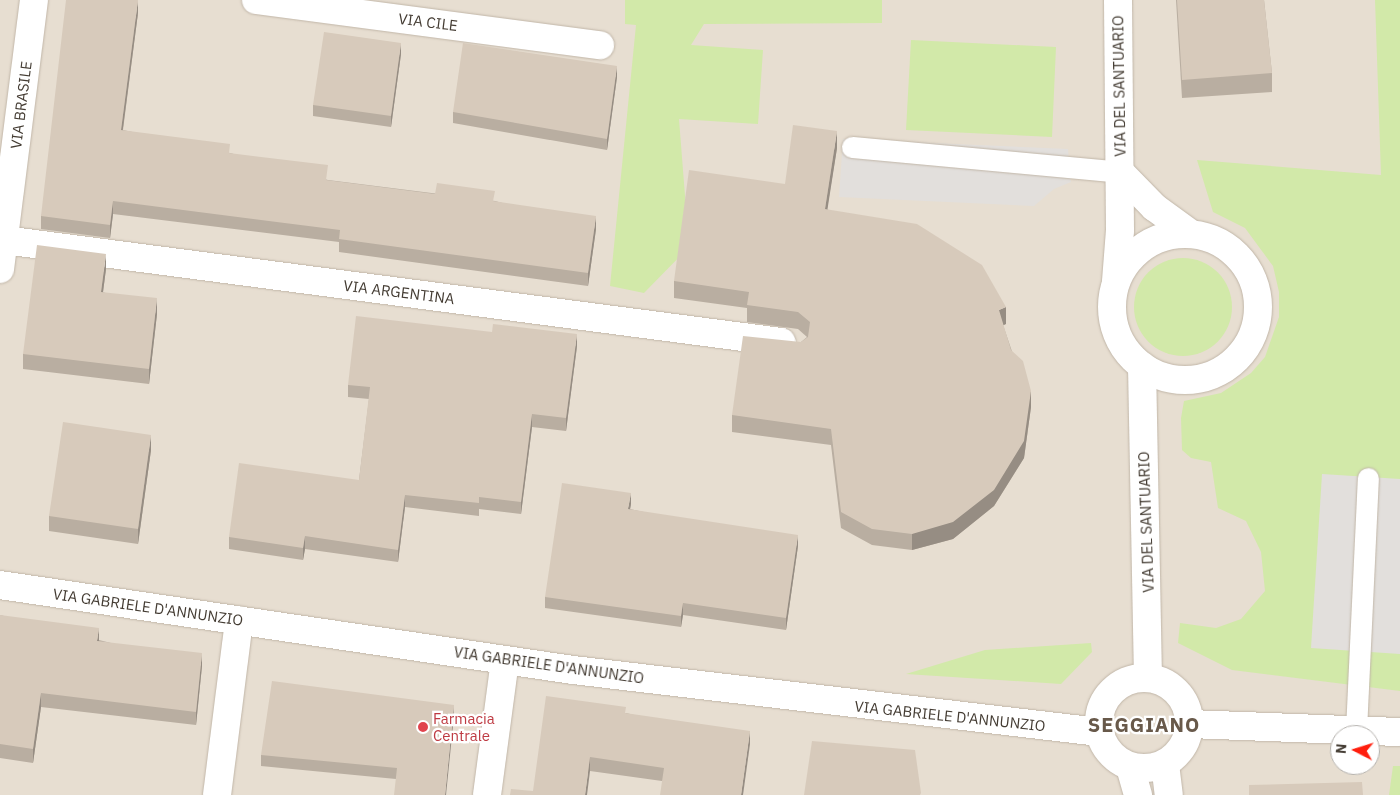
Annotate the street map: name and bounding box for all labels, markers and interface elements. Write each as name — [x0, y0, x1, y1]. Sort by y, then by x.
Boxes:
street label: VIA CILE — [397, 9, 459, 35]
street label: VIA DEL SANTUARIO — [1109, 15, 1129, 157]
street label: VIA BRASILE — [7, 60, 35, 150]
street label: VIA ARGENTINA — [342, 276, 456, 308]
street label: VIA DEL SANTUARIO — [1135, 451, 1157, 593]
street label: VIA GABRIELE D'ANNUNZIO — [52, 585, 244, 629]
street label: VIA GABRIELE D'ANNUNZIO — [453, 643, 645, 687]
street label: VIA GABRIELE D'ANNUNZIO — [854, 697, 1046, 735]
place label: Farmacia Centrale — [433, 709, 495, 744]
district label: SEGGIANO — [1087, 712, 1201, 736]
marker: Farmacia Centrale — [417, 721, 429, 733]
north arrow — [1330, 725, 1380, 775]
text: N — [1332, 743, 1350, 755]

